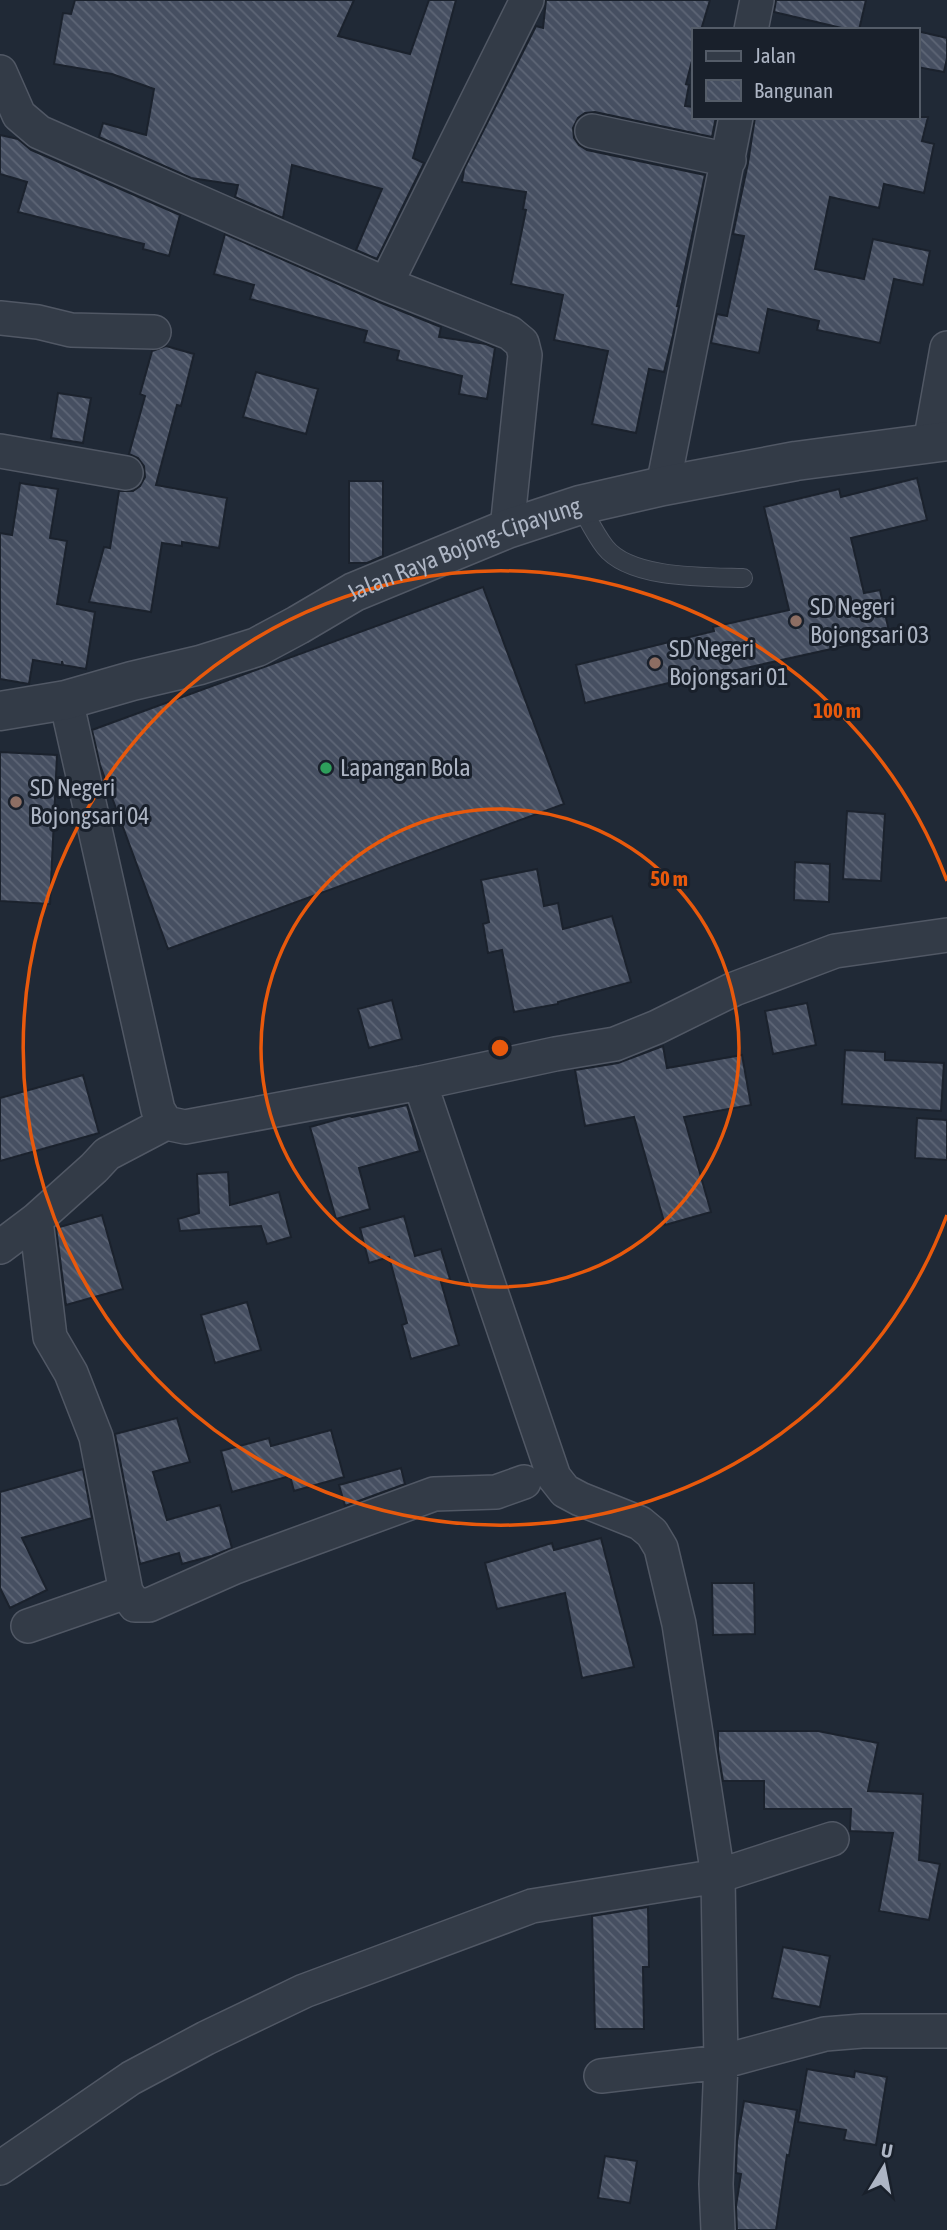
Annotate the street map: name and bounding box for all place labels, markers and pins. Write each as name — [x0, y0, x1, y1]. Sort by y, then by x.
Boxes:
place label: SD Negeri Bojongsari 03 — [810, 593, 930, 648]
marker: SD Negeri Bojongsari 03 — [788, 613, 804, 629]
place label: SD Negeri Bojongsari 01 — [669, 635, 789, 690]
marker: SD Negeri Bojongsari 01 — [647, 655, 663, 671]
place label: Lapangan Bola — [340, 754, 471, 781]
marker: Lapangan Bola — [318, 760, 334, 776]
place label: SD Negeri Bojongsari 04 — [30, 774, 150, 829]
marker: SD Negeri Bojongsari 04 — [8, 794, 24, 810]
centre of rings — [488, 1036, 512, 1060]

